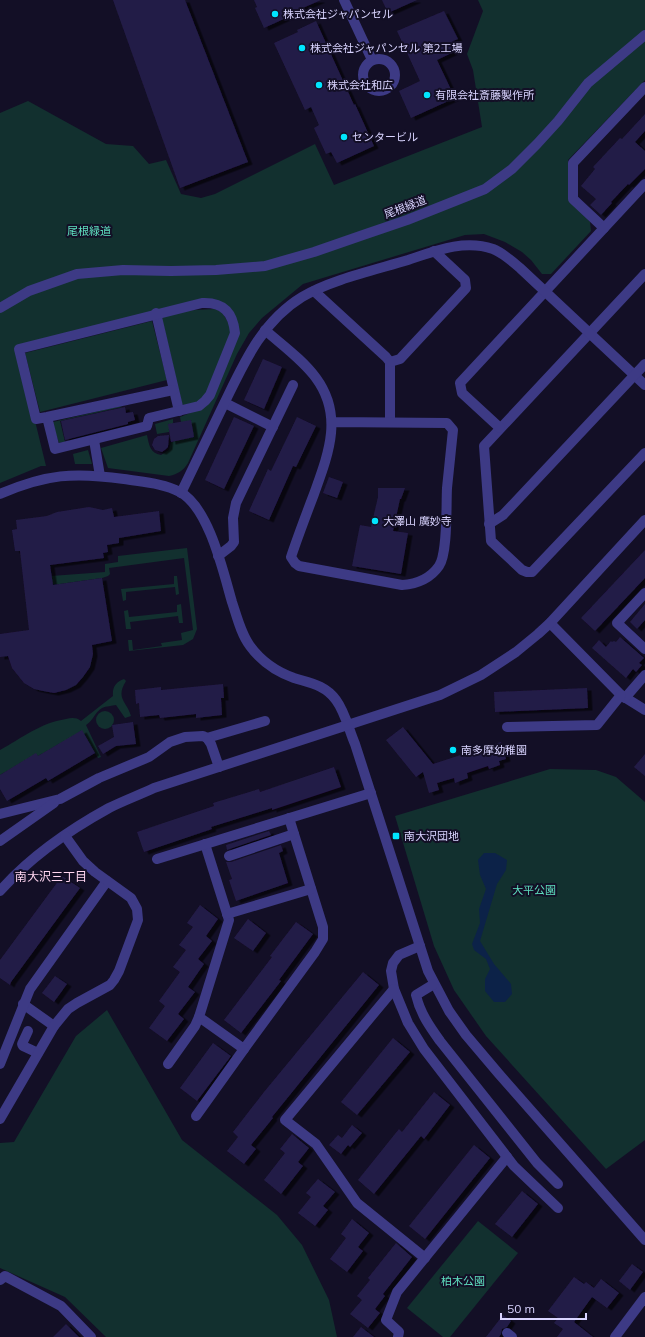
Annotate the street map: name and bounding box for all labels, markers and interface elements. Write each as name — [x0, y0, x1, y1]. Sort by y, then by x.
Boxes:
place label: 株式会社ジャパンセル — [283, 7, 393, 21]
marker: 株式会社ジャパンセル — [270, 9, 280, 19]
place label: 株式会社ジャパンセル 第2工場 — [310, 41, 462, 55]
marker: 株式会社ジャパンセル 第2工場 — [297, 43, 307, 53]
place label: 株式会社和広 — [327, 78, 393, 92]
marker: 株式会社和広 — [314, 80, 324, 90]
place label: 有限会社斎藤製作所 — [435, 88, 535, 102]
marker: 有限会社斎藤製作所 — [422, 90, 432, 100]
place label: センタービル — [352, 130, 418, 144]
marker: センタービル — [339, 132, 349, 142]
street label: 尾根緑道 — [382, 193, 428, 221]
park label: 尾根緑道 — [67, 224, 111, 238]
place label: 大澤山 廣妙寺 — [383, 514, 452, 528]
marker: 大澤山 廣妙寺 — [370, 516, 380, 526]
place label: 南多摩幼稚園 — [461, 743, 527, 757]
marker: 南多摩幼稚園 — [448, 745, 458, 755]
place label: 南大沢団地 — [404, 829, 459, 843]
marker: 南大沢団地 — [391, 831, 401, 841]
district label: 南大沢三丁目 — [15, 869, 87, 884]
park label: 大平公園 — [512, 883, 556, 897]
park label: 柏木公園 — [441, 1274, 485, 1288]
scale bar — [501, 1295, 586, 1321]
text: 50 m — [507, 1301, 535, 1316]

